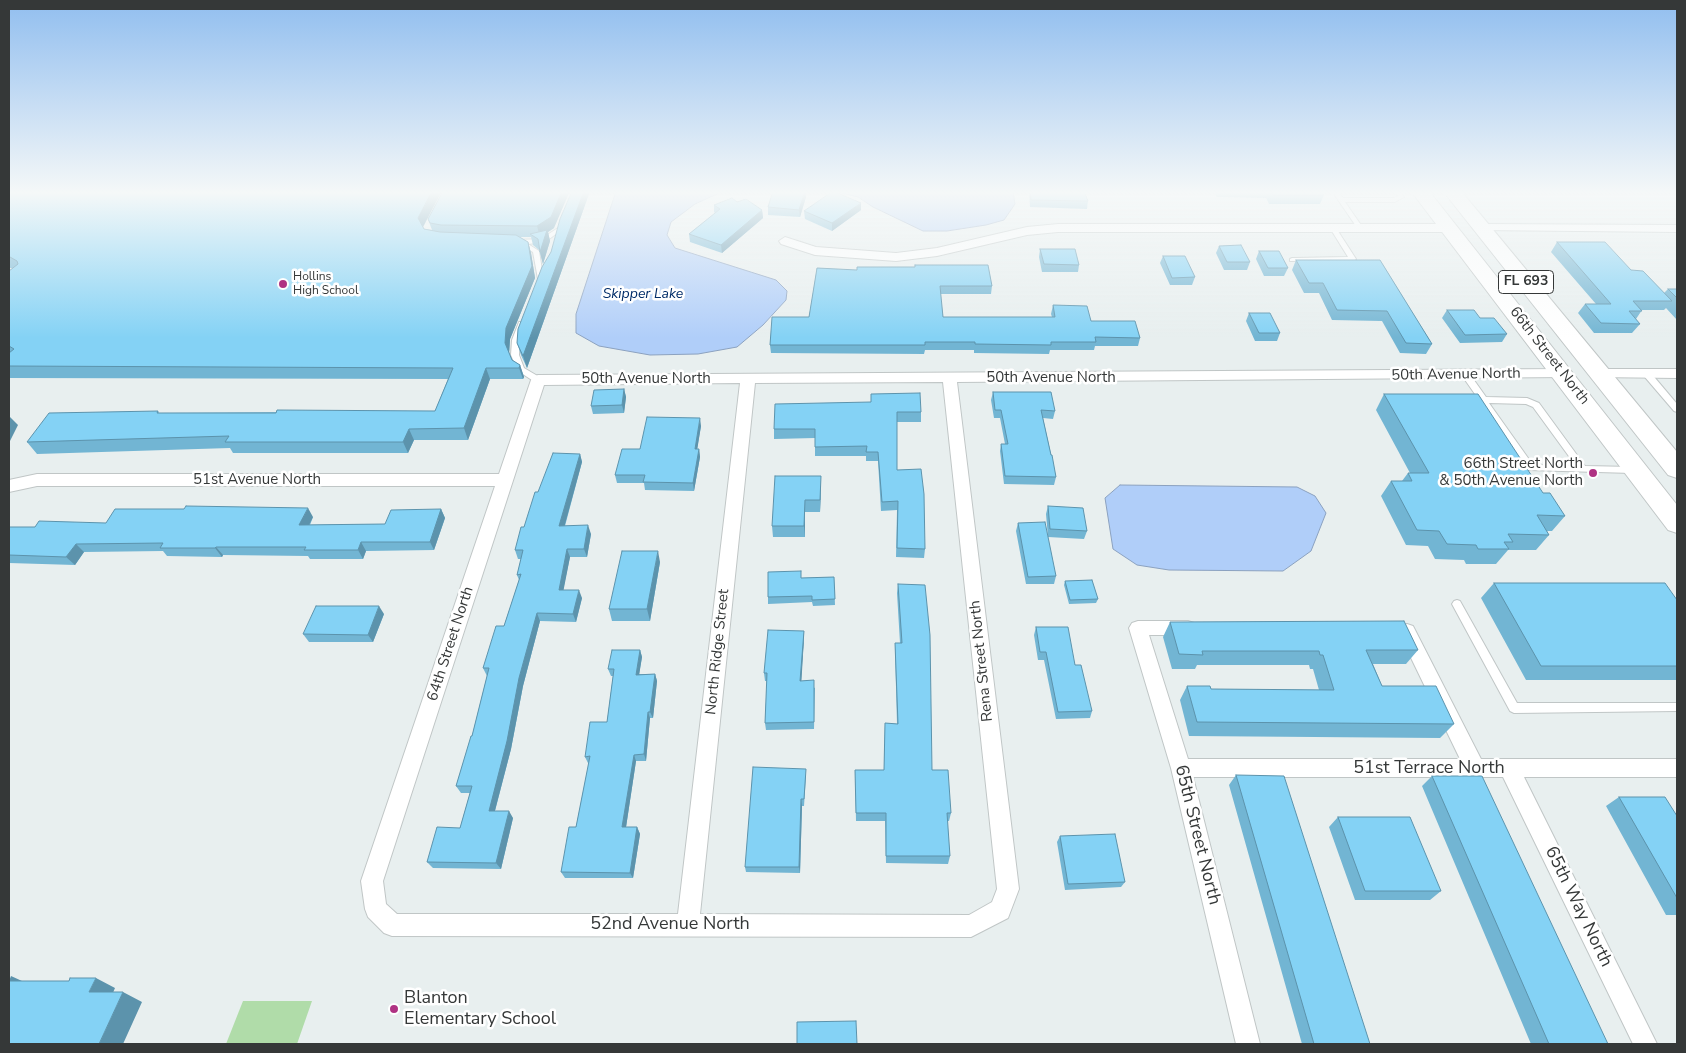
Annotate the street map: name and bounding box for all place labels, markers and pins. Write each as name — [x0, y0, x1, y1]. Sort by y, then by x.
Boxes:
place label: Hollins High School — [293, 270, 358, 298]
marker: Hollins High School — [277, 278, 289, 290]
place label: 66th Street North & 50th Avenue North — [1439, 455, 1583, 490]
marker: 66th Street North & 50th Avenue North — [1587, 467, 1599, 479]
place label: Blanton Elementary School — [404, 988, 556, 1030]
marker: Blanton Elementary School — [388, 1003, 400, 1015]

